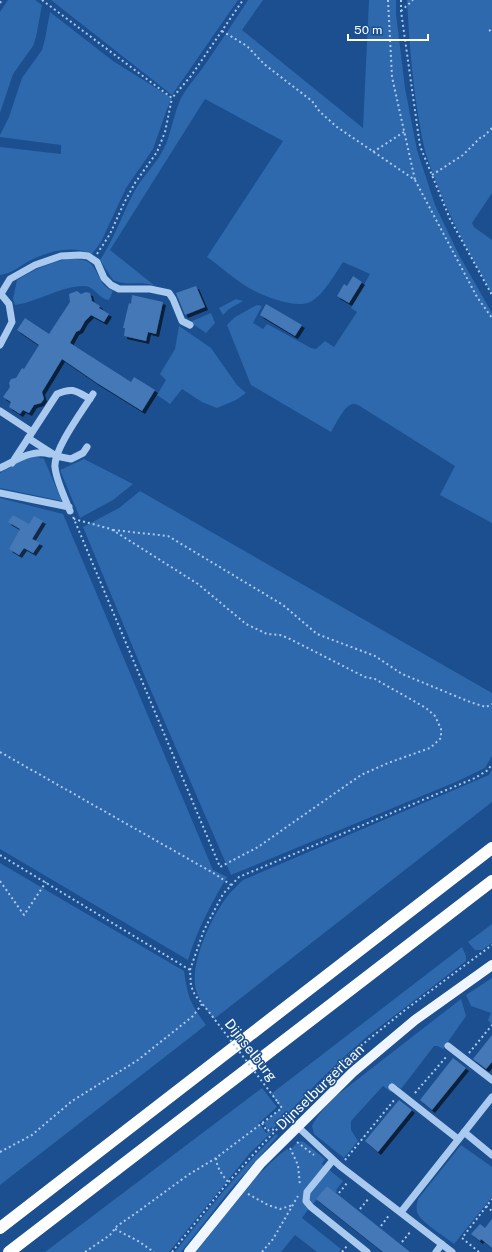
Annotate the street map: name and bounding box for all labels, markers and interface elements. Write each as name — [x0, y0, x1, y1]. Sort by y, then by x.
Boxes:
scale bar — [348, 16, 428, 42]
text: 50 m — [354, 23, 382, 37]
street label: Dijnselburg — [222, 1016, 280, 1085]
street label: Dijnselburgerlaan — [273, 1041, 367, 1133]

